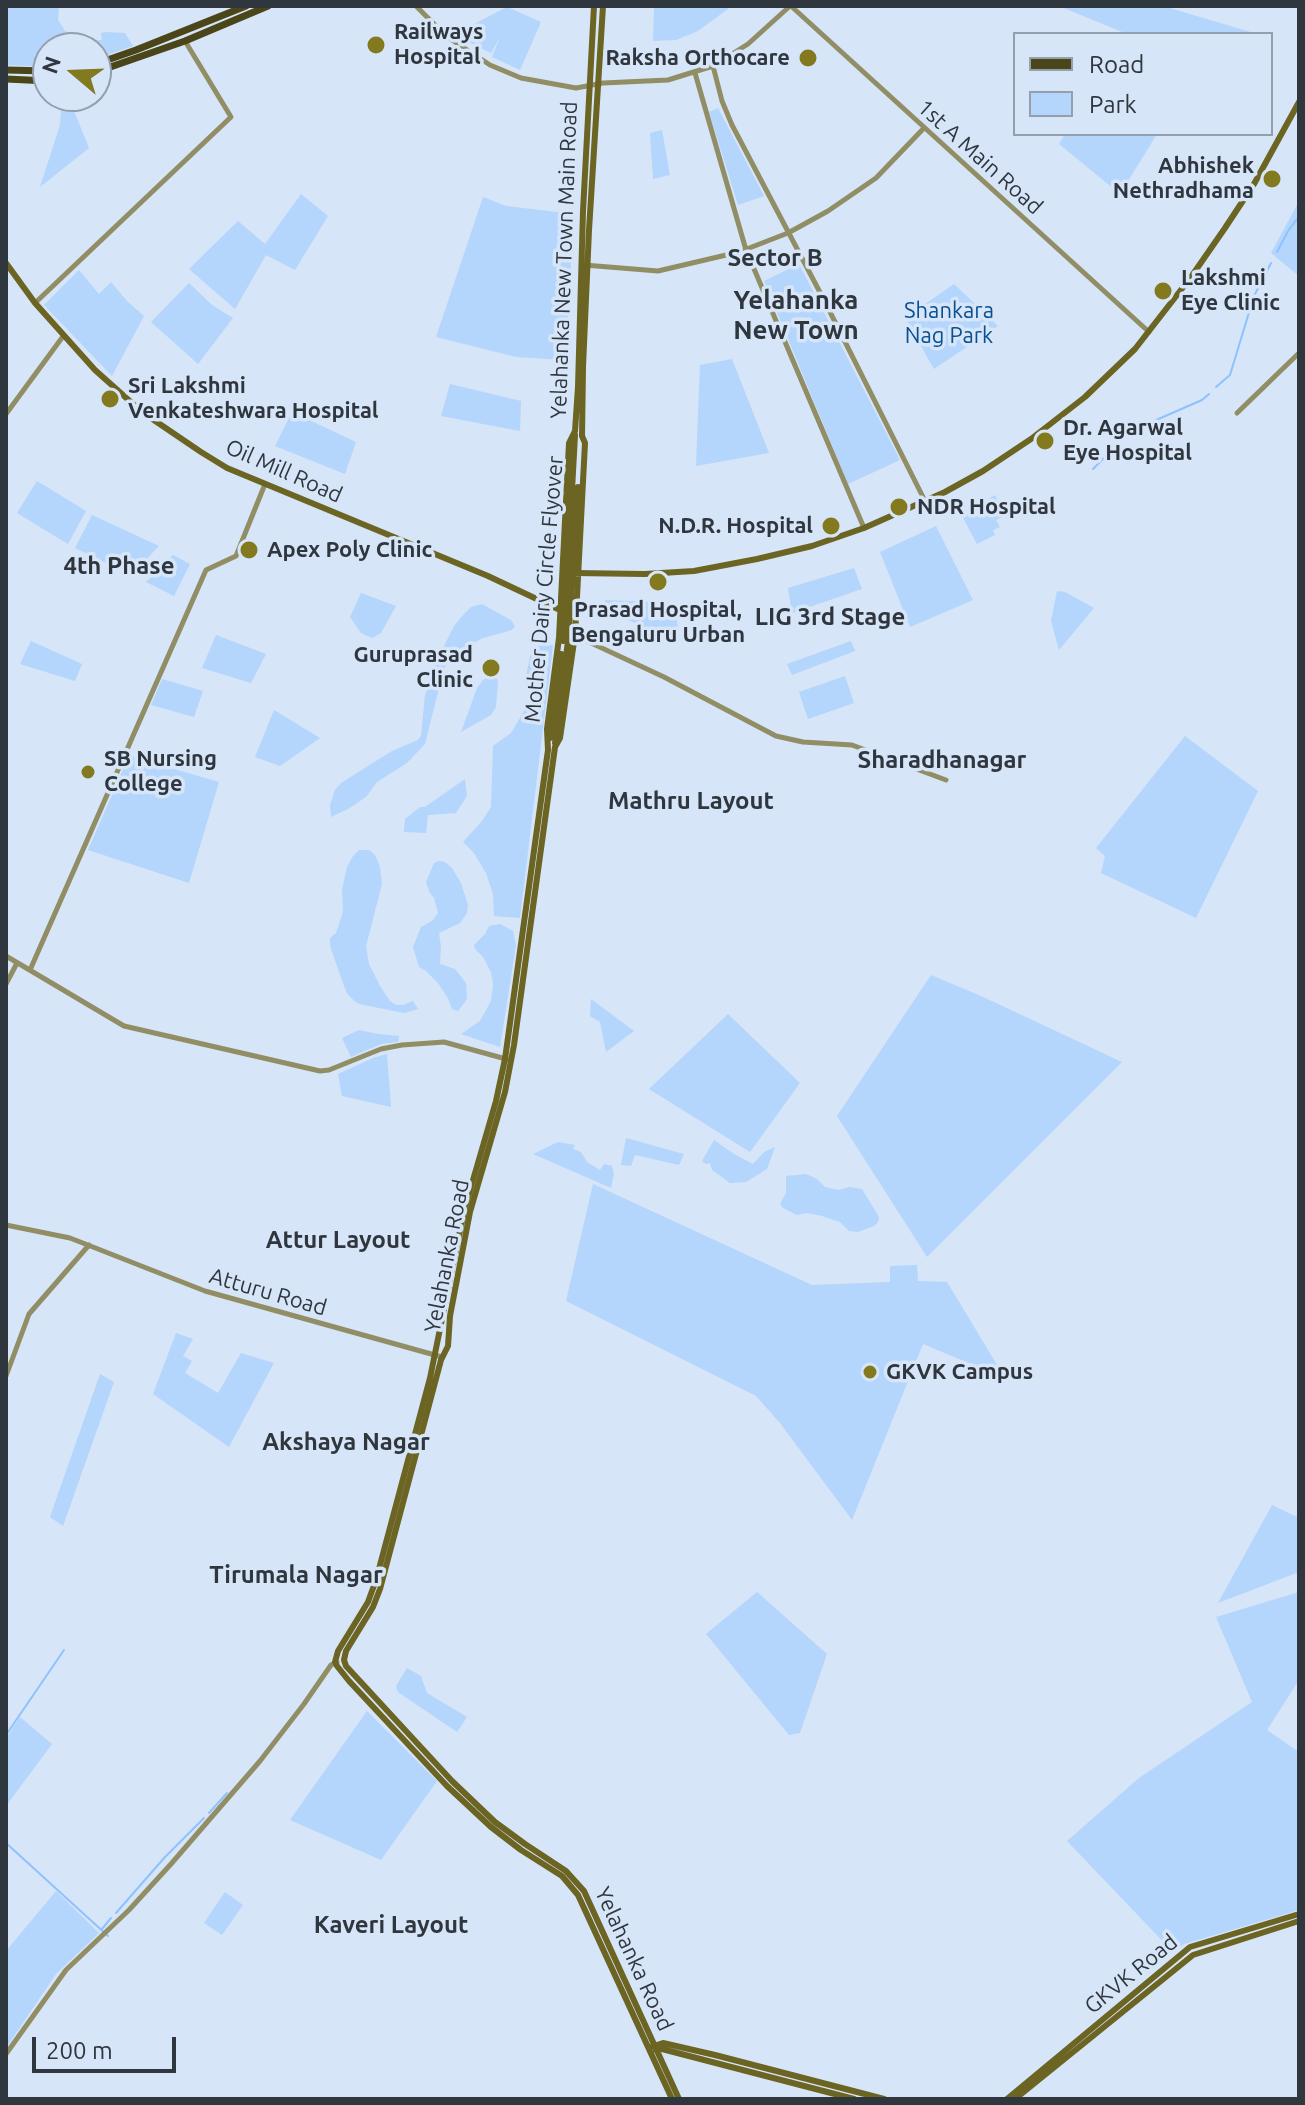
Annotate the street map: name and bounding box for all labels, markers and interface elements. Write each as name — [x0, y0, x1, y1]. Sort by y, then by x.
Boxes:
place label: Railways Hospital — [394, 19, 483, 70]
north arrow — [32, 32, 112, 112]
legend — [1013, 32, 1273, 136]
marker: Railways Hospital — [365, 34, 387, 56]
place label: Raksha Orthocare — [605, 45, 790, 71]
marker: Raksha Orthocare — [797, 47, 819, 69]
text: Road — [1089, 51, 1144, 78]
text: N — [36, 53, 65, 77]
text: Park — [1089, 91, 1137, 118]
street label: 1st A Main Road — [912, 94, 1048, 220]
street label: Yelahanka New Town Main Road — [545, 101, 583, 419]
place label: Abhishek Nethradhama — [1113, 153, 1254, 204]
marker: Abhishek Nethradhama — [1261, 168, 1283, 190]
district label: Sector B — [727, 244, 823, 272]
place label: Lakshmi Eye Clinic — [1181, 265, 1280, 316]
marker: Lakshmi Eye Clinic — [1152, 280, 1174, 302]
district label: Yelahanka New Town — [733, 284, 859, 346]
park label: Shankara Nag Park — [904, 298, 994, 350]
place label: Sri Lakshmi Venkateshwara Hospital — [128, 373, 378, 424]
marker: Sri Lakshmi Venkateshwara Hospital — [99, 388, 121, 410]
place label: Dr. Agarwal Eye Hospital — [1063, 415, 1192, 466]
marker: Dr. Agarwal Eye Hospital — [1034, 430, 1056, 452]
street label: Oil Mill Road — [222, 434, 346, 508]
street label: Mother Dairy Circle Flyover — [519, 455, 569, 723]
place label: NDR Hospital — [917, 494, 1056, 520]
marker: NDR Hospital — [888, 496, 910, 518]
place label: N.D.R. Hospital — [658, 513, 813, 539]
marker: N.D.R. Hospital — [820, 515, 842, 537]
place label: Apex Poly Clinic — [267, 537, 432, 563]
marker: Apex Poly Clinic — [238, 539, 260, 561]
district label: 4th Phase — [63, 552, 175, 580]
marker: Prasad Hospital, Bengaluru Urban — [647, 571, 669, 593]
place label: Prasad Hospital, Bengaluru Urban — [571, 597, 745, 648]
district label: LIG 3rd Stage — [755, 603, 905, 631]
place label: Guruprasad Clinic — [353, 642, 473, 694]
marker: Guruprasad Clinic — [480, 657, 502, 679]
place label: SB Nursing College — [104, 746, 217, 798]
district label: Sharadhanagar — [858, 746, 1026, 774]
marker: SB Nursing College — [79, 763, 97, 781]
district label: Mathru Layout — [608, 787, 774, 815]
street label: Yelahanka Road — [419, 1177, 475, 1335]
district label: Attur Layout — [266, 1226, 410, 1254]
street label: Atturu Road — [206, 1263, 330, 1321]
place label: GKVK Campus — [886, 1359, 1033, 1385]
marker: GKVK Campus — [861, 1363, 879, 1381]
district label: Akshaya Nagar — [262, 1428, 430, 1456]
district label: Tirumala Nagar — [209, 1561, 383, 1589]
street label: Yelahanka Road — [589, 1883, 679, 2035]
district label: Kaveri Layout — [314, 1911, 468, 1939]
street label: GKVK Road — [1079, 1929, 1183, 2019]
scale bar — [36, 2021, 180, 2071]
text: 200 m — [46, 2037, 113, 2064]

